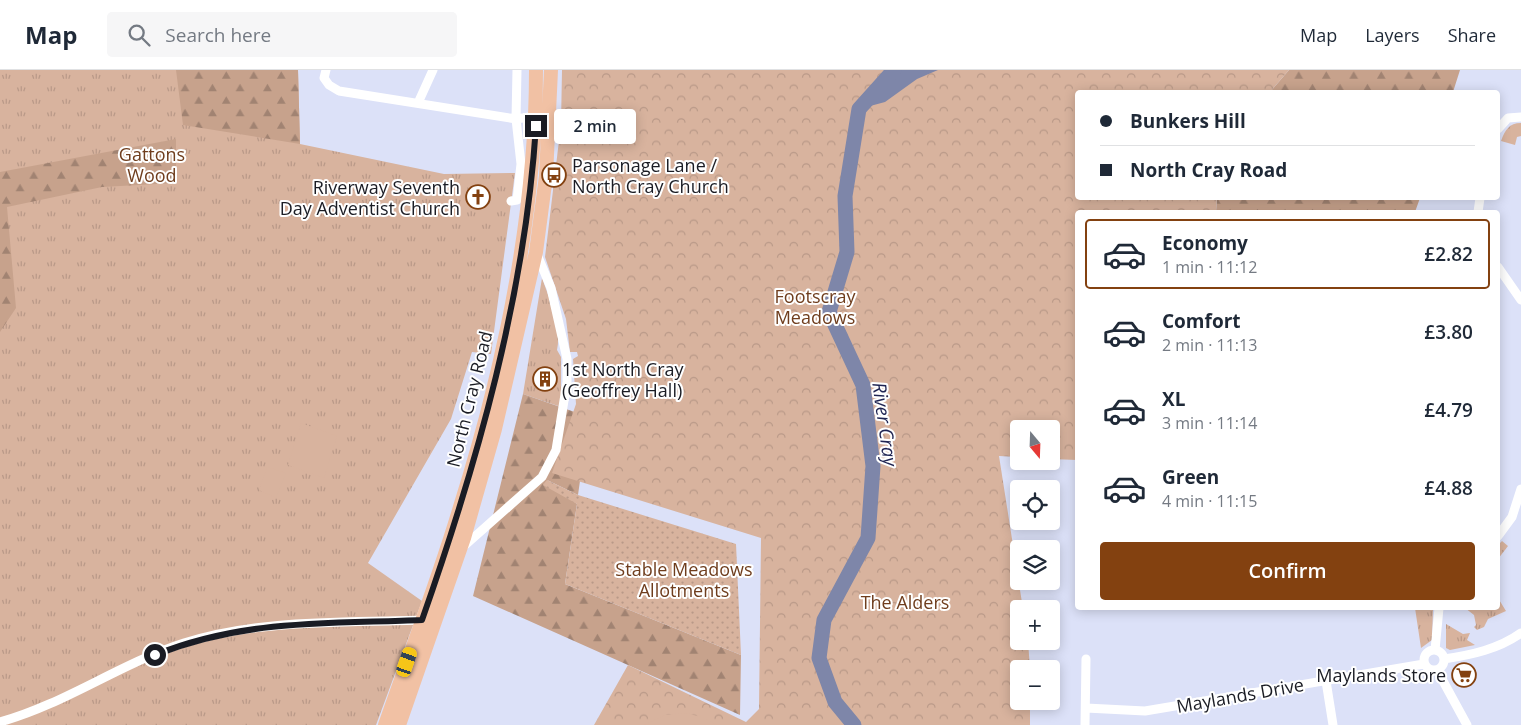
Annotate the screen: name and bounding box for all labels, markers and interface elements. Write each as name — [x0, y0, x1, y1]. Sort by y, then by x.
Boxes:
search box — [107, 12, 457, 57]
text: Map — [25, 18, 77, 51]
icon: search — [125, 21, 153, 49]
text: Search here — [165, 22, 271, 48]
text: Map — [1300, 23, 1337, 47]
text: Layers — [1365, 23, 1420, 47]
text: Share — [1448, 23, 1496, 47]
callout: 2 min — [554, 108, 636, 144]
text: Bunkers Hill — [1130, 108, 1246, 134]
route end — [525, 115, 547, 137]
text: 2 min — [573, 115, 617, 137]
park label: Gattons Wood — [119, 142, 185, 187]
place label: Parsonage Lane / North Cray Church — [572, 153, 729, 198]
text: North Cray Road — [1130, 157, 1287, 183]
bus stop icon: Parsonage Lane / North Cray Church — [541, 162, 567, 188]
place label: Riverway Seventh Day Adventist Church — [280, 175, 460, 220]
church icon: Riverway Seventh Day Adventist Church — [465, 184, 491, 210]
text: Economy — [1162, 230, 1248, 256]
icon: car — [1102, 232, 1147, 277]
text: £2.82 — [1424, 241, 1473, 267]
text: 1 min · 11:12 — [1162, 256, 1257, 278]
park label: Footscray Meadows — [775, 284, 856, 329]
text: Comfort — [1162, 308, 1241, 334]
icon: car — [1102, 310, 1147, 355]
text: £3.80 — [1424, 319, 1473, 345]
street label: North Cray Road — [441, 329, 497, 469]
text: 2 min · 11:13 — [1162, 334, 1257, 356]
place label: 1st North Cray (Geoffrey Hall) — [562, 357, 685, 402]
building icon: 1st North Cray (Geoffrey Hall) — [532, 366, 558, 392]
water label: River Cray — [866, 380, 904, 469]
text: XL — [1162, 386, 1185, 412]
icon: car — [1102, 388, 1147, 433]
text: £4.79 — [1424, 397, 1473, 423]
text: 3 min · 11:14 — [1162, 412, 1257, 434]
north arrow — [1010, 420, 1060, 470]
map controls — [1010, 420, 1060, 710]
text: Green — [1162, 464, 1219, 490]
icon: car — [1102, 466, 1147, 511]
text: £4.88 — [1424, 475, 1473, 501]
button: locate — [1010, 480, 1060, 530]
text: 4 min · 11:15 — [1162, 490, 1257, 512]
button: layers — [1010, 540, 1060, 590]
button: Confirm — [1100, 542, 1475, 600]
park label: Stable Meadows Allotments — [615, 557, 753, 602]
park label: The Alders — [861, 590, 949, 614]
button: + — [1010, 600, 1060, 650]
route start — [144, 644, 166, 666]
car — [395, 645, 418, 679]
button: − — [1010, 660, 1060, 710]
supermarket icon: Maylands Store — [1451, 662, 1477, 688]
place label: Maylands Store — [1316, 663, 1446, 687]
street label: Maylands Drive — [1174, 672, 1306, 718]

